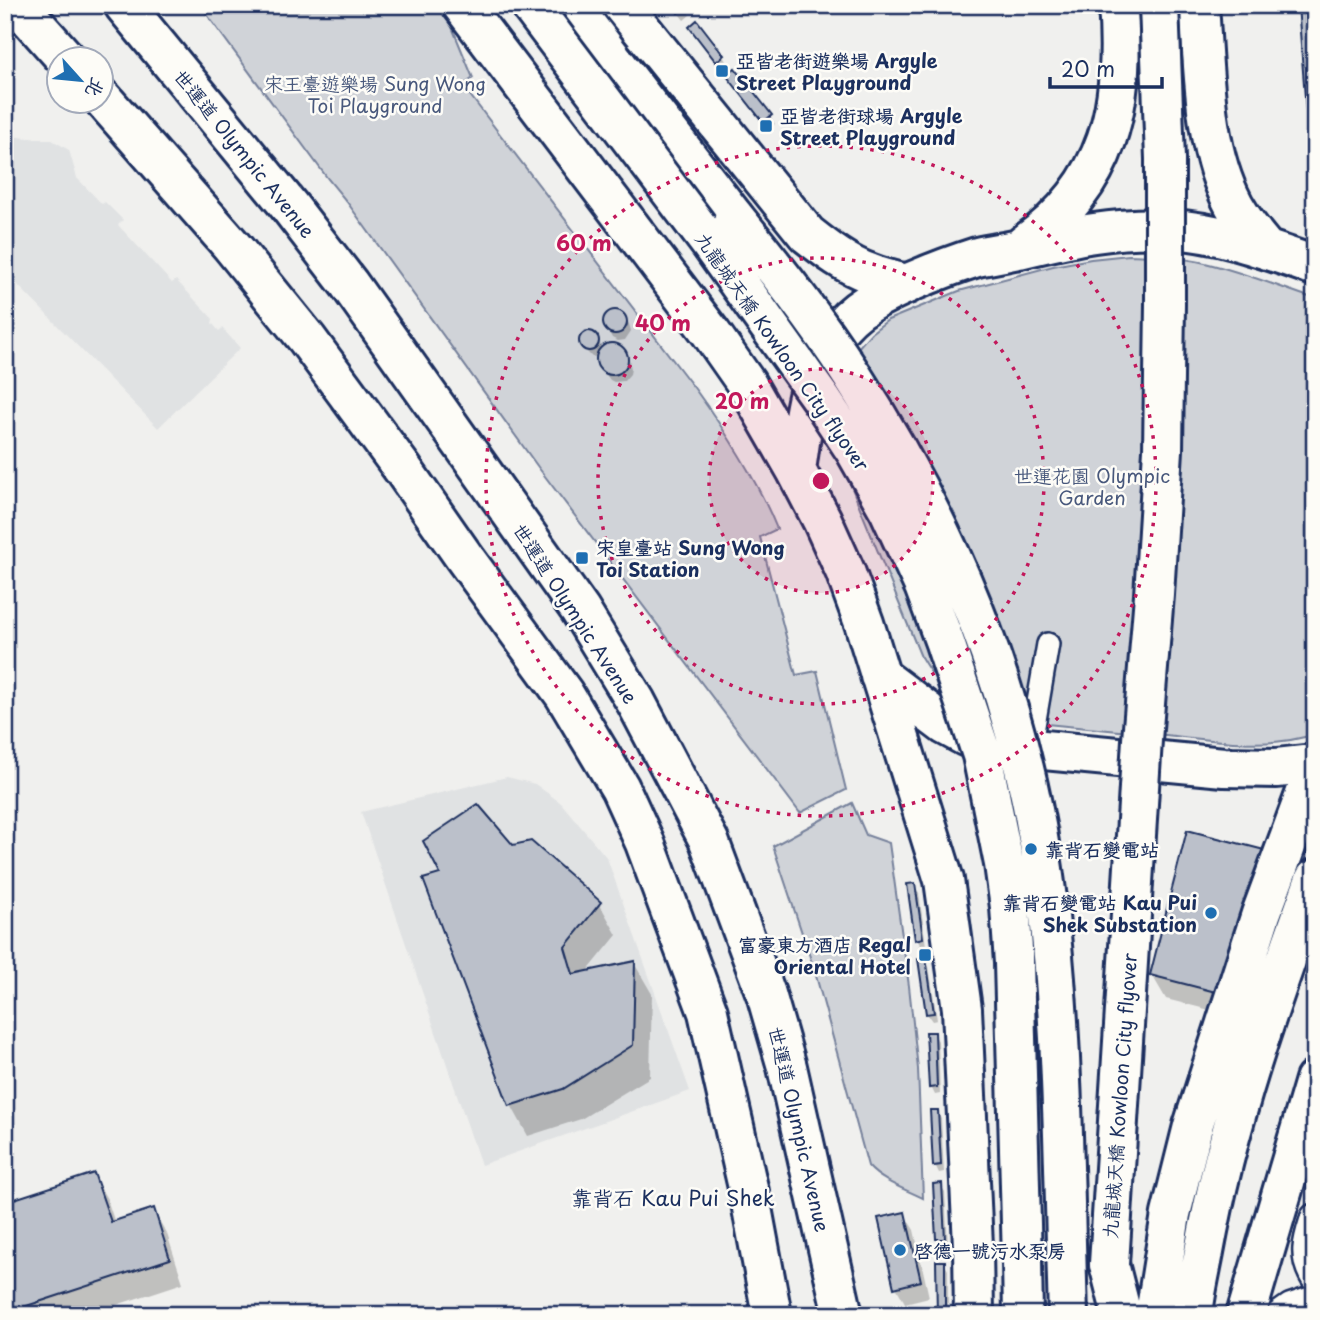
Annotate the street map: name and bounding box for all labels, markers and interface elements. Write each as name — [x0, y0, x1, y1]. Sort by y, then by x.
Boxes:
north arrow — [46, 46, 116, 116]
place label: 亞皆老街遊樂場 Argyle Street Playground — [736, 46, 938, 96]
scale bar — [1050, 46, 1162, 90]
text: 20 m — [1061, 52, 1115, 84]
street label: 世運道 Olympic Avenue — [168, 63, 322, 243]
marker: 亞皆老街遊樂場 Argyle Street Playground — [714, 63, 730, 79]
park label: 宋王臺遊樂場 Sung Wong Toi Playground — [264, 69, 486, 119]
text: 北 — [79, 73, 113, 103]
place label: 亞皆老街球場 Argyle Street Playground — [780, 101, 963, 151]
marker: 亞皆老街球場 Argyle Street Playground — [758, 118, 774, 134]
text: 60 m — [556, 226, 612, 258]
street label: 九龍城天橋 Kowloon City flyover — [689, 226, 877, 476]
text: 40 m — [635, 306, 691, 338]
text: 20 m — [715, 384, 769, 416]
park label: 世運花園 Olympic Garden — [1014, 461, 1170, 511]
centre of rings — [809, 469, 833, 493]
street label: 世運道 Olympic Avenue — [507, 517, 645, 709]
place label: 宋皇臺站 Sung Wong Toi Station — [596, 533, 785, 583]
marker: 宋皇臺站 Sung Wong Toi Station — [574, 550, 590, 566]
place label: 靠背石變電站 — [1045, 835, 1159, 863]
marker: 靠背石變電站 — [1023, 841, 1039, 857]
place label: 靠背石變電站 Kau Pui Shek Substation — [1002, 888, 1197, 938]
marker: 靠背石變電站 Kau Pui Shek Substation — [1203, 905, 1219, 921]
place label: 富豪東方酒店 Regal Oriental Hotel — [738, 930, 911, 980]
marker: 富豪東方酒店 Regal Oriental Hotel — [917, 947, 933, 963]
street label: 九龍城天橋 Kowloon City flyover — [1095, 952, 1143, 1240]
street label: 世運道 Olympic Avenue — [763, 1024, 837, 1234]
district label: 靠背石 Kau Pui Shek — [571, 1181, 775, 1213]
place label: 啓德一號污水泵房 — [914, 1236, 1066, 1264]
marker: 啓德一號污水泵房 — [892, 1242, 908, 1258]

